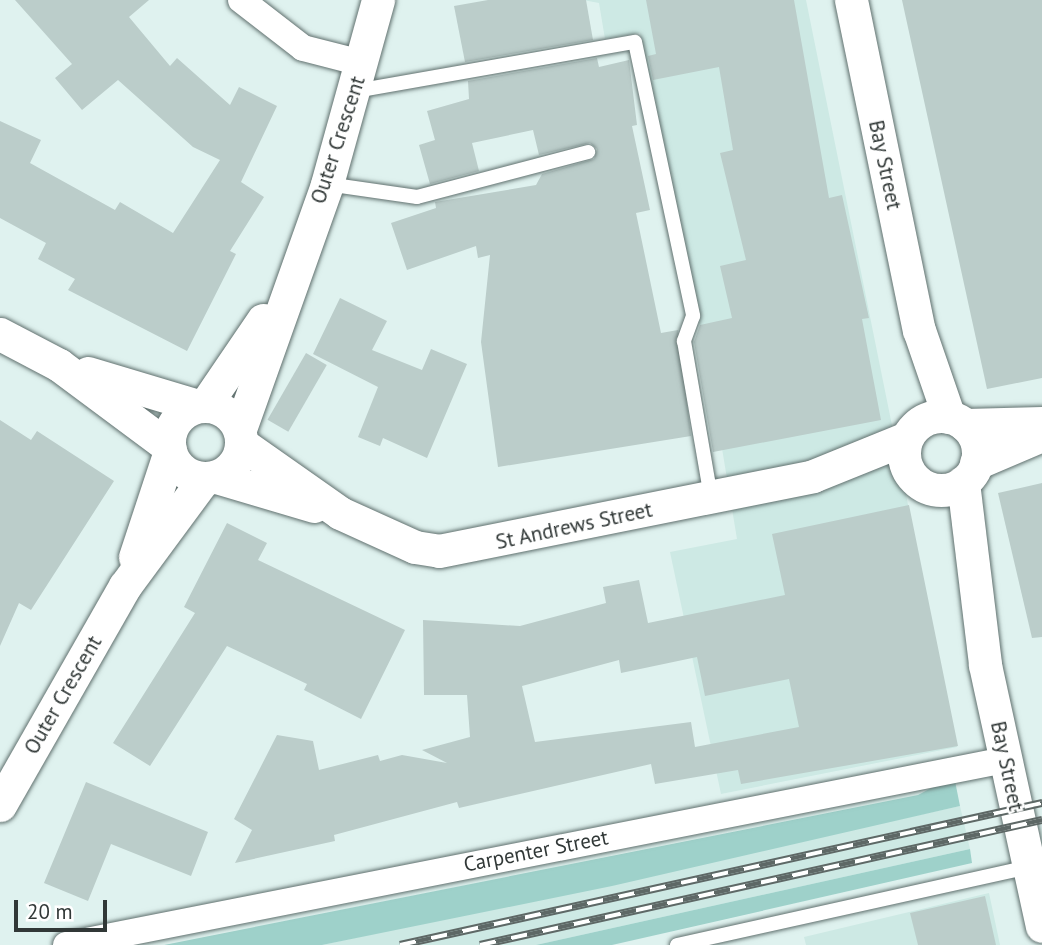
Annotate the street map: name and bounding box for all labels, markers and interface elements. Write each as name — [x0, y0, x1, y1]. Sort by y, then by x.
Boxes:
street label: Outer Crescent — [306, 73, 370, 207]
street label: Bay Street — [863, 118, 907, 212]
street label: St Andrews Street — [493, 497, 655, 555]
street label: Outer Crescent — [19, 631, 107, 759]
street label: Bay Street — [985, 719, 1029, 813]
street label: Carpenter Street — [462, 825, 610, 877]
scale bar — [18, 886, 110, 930]
text: 20 m — [27, 898, 73, 925]

